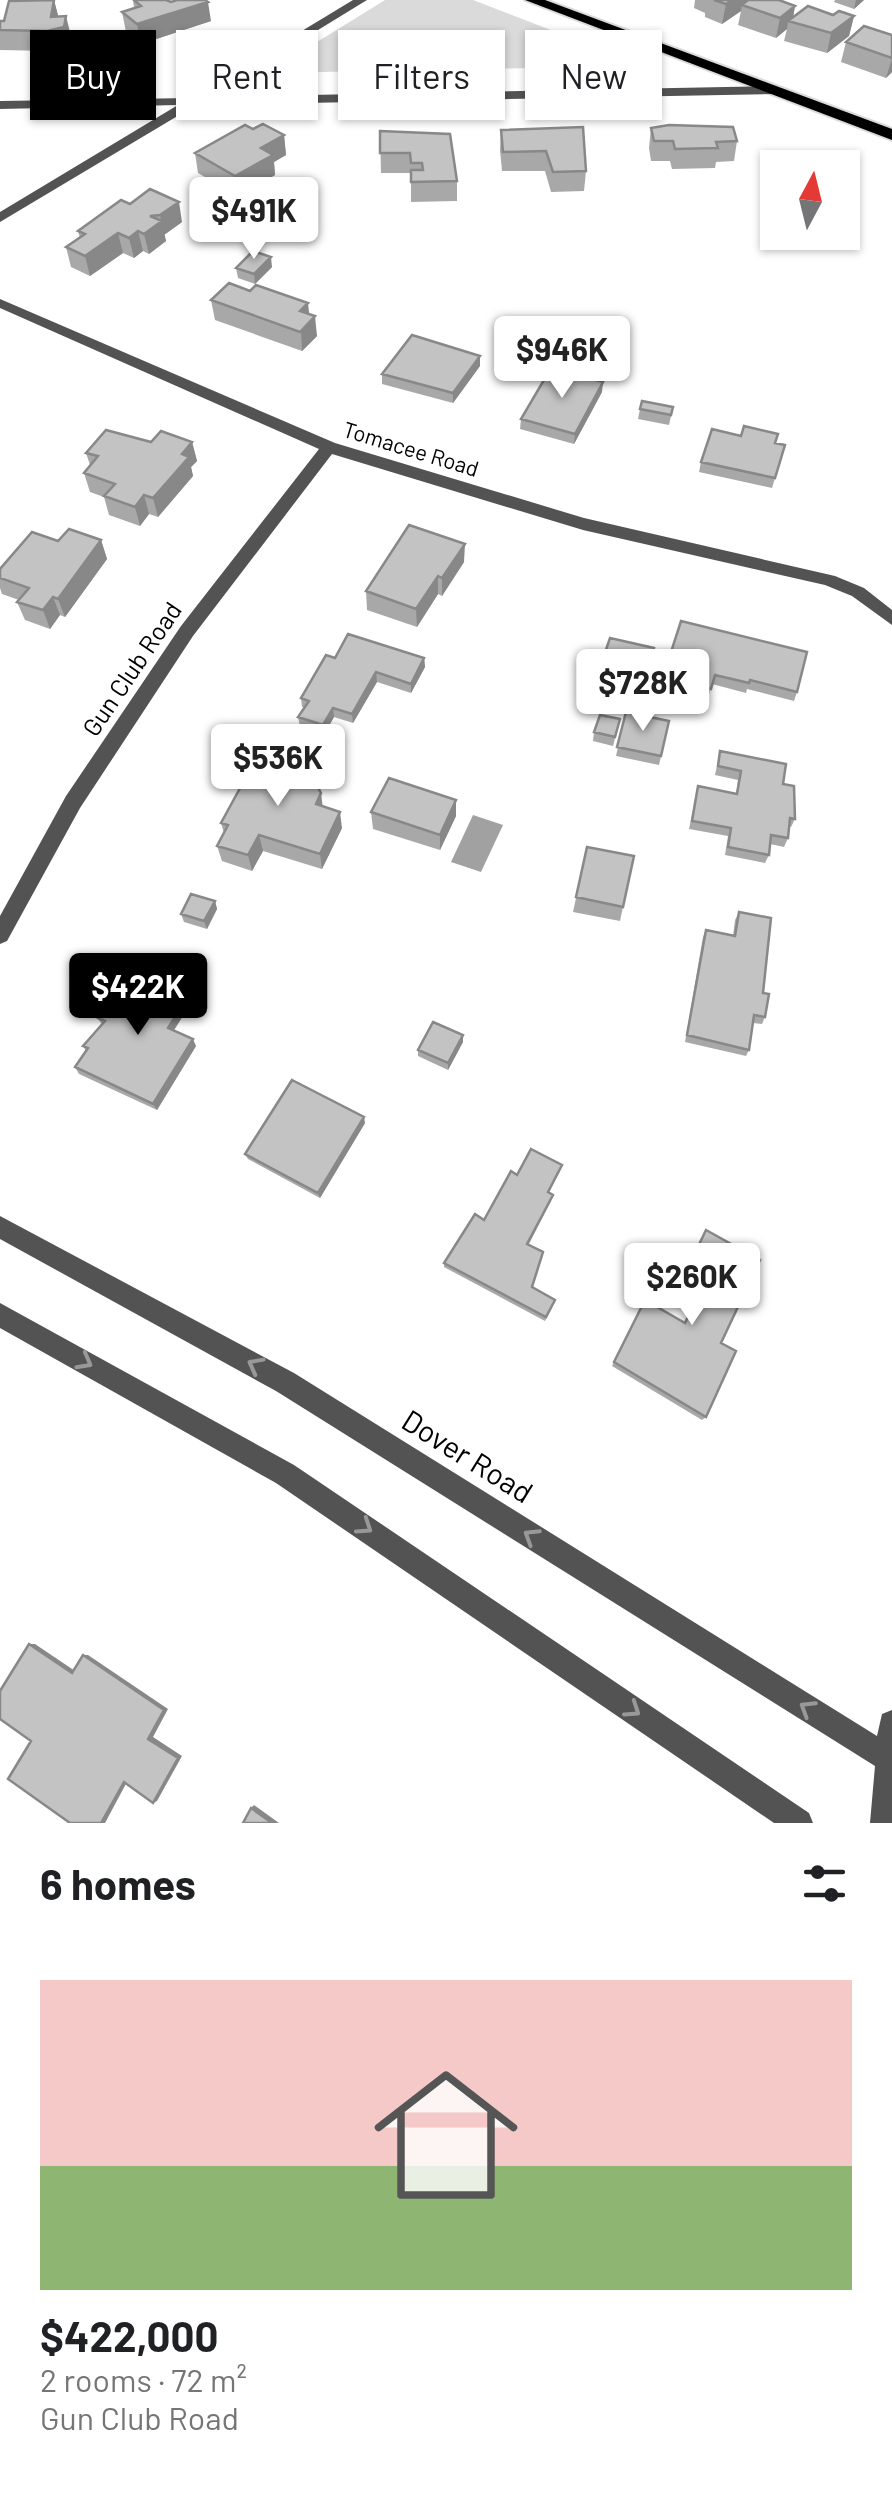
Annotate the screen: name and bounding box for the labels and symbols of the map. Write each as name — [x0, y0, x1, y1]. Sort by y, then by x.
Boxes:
north arrow — [760, 150, 860, 250]
pin: $491K — [184, 177, 324, 262]
pin: $946K — [492, 316, 632, 401]
street label: Tomacee Road — [340, 415, 482, 481]
street label: Gun Club Road — [75, 596, 187, 741]
pin: $728K — [573, 649, 713, 734]
pin: $536K — [208, 724, 348, 809]
pin: $422K — [68, 953, 208, 1038]
pin: $260K — [622, 1243, 762, 1328]
one-way arrow — [74, 1350, 92, 1370]
one-way arrow — [247, 1358, 265, 1378]
street label: Dover Road — [396, 1401, 540, 1510]
one-way arrow — [353, 1515, 372, 1533]
one-way arrow — [524, 1529, 542, 1548]
one-way arrow — [622, 1698, 641, 1716]
one-way arrow — [800, 1701, 818, 1720]

